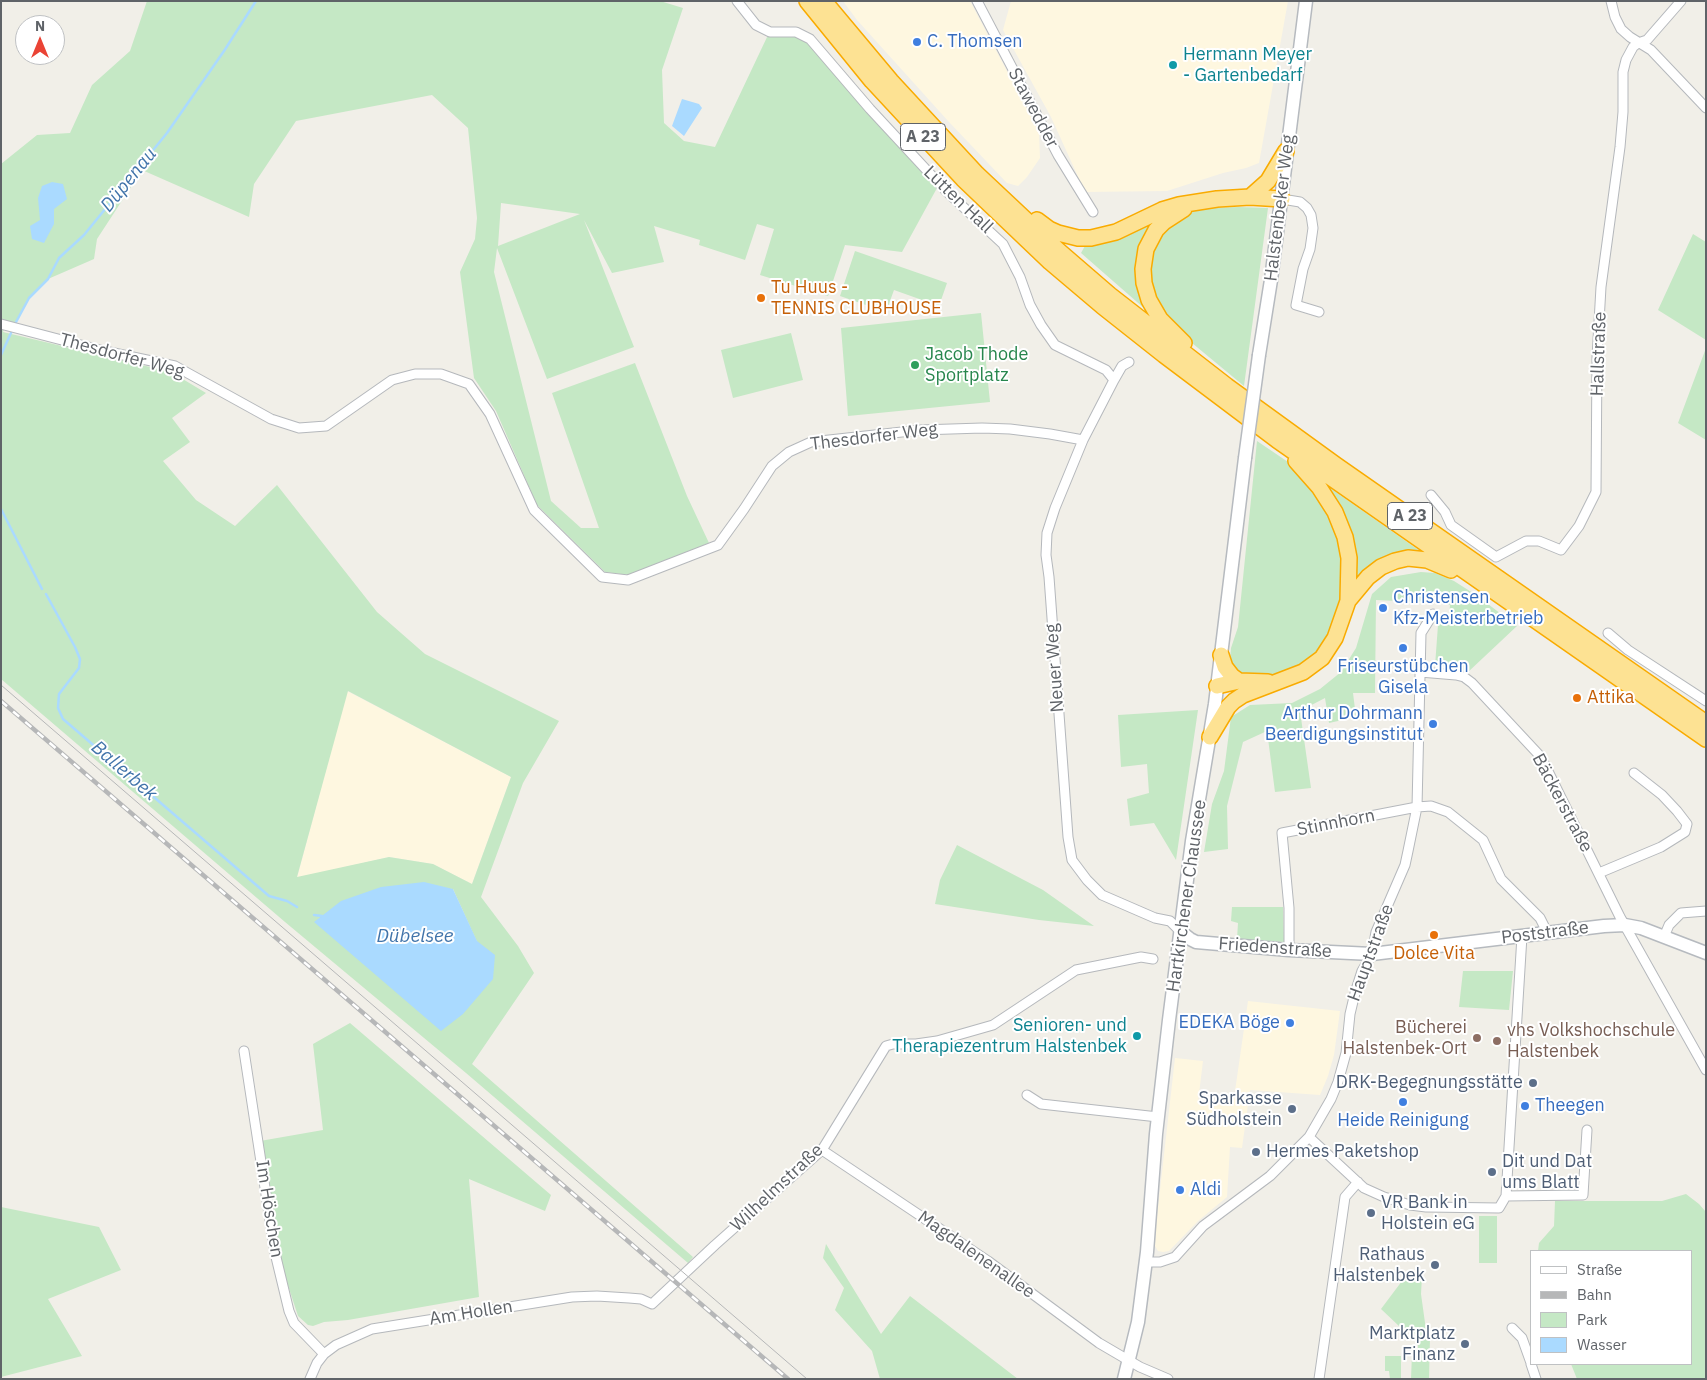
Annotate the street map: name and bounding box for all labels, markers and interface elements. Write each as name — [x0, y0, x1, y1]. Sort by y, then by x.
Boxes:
north arrow — [15, 15, 65, 65]
text: N — [35, 17, 45, 35]
place label: C. Thomsen — [927, 31, 1023, 53]
marker: C. Thomsen — [911, 36, 923, 48]
place label: Hermann Meyer - Gartenbedarf — [1183, 44, 1312, 86]
marker: Hermann Meyer - Gartenbedarf — [1167, 59, 1179, 71]
street label: Stawedder — [1003, 64, 1063, 152]
road number: A 23 — [900, 124, 946, 150]
street label: Halstenbeker Weg — [1260, 133, 1300, 283]
water label: Düpenau — [96, 143, 162, 217]
street label: Lütten Hall — [919, 162, 997, 238]
place label: Tu Huus - TENNIS CLUBHOUSE — [771, 277, 941, 320]
marker: Tu Huus - TENNIS CLUBHOUSE — [755, 292, 767, 304]
street label: Hallstraße — [1587, 311, 1611, 397]
street label: Thesdorfer Weg — [57, 329, 187, 383]
place label: Jacob Thode Sportplatz — [925, 344, 1028, 386]
marker: Jacob Thode Sportplatz — [909, 359, 921, 371]
street label: Thesdorfer Weg — [809, 418, 939, 456]
road number: A 23 — [1388, 502, 1432, 530]
place label: Christensen Kfz-Meisterbetrieb — [1393, 587, 1543, 630]
marker: Christensen Kfz-Meisterbetrieb — [1377, 602, 1389, 614]
street label: Neuer Weg — [1041, 623, 1069, 713]
marker: Friseurstübchen Gisela — [1397, 642, 1409, 654]
place label: Friseurstübchen Gisela — [1337, 656, 1469, 699]
place label: Attika — [1587, 687, 1634, 709]
marker: Attika — [1571, 692, 1583, 704]
place label: Arthur Dohrmann Beerdigungsinstitut — [1265, 703, 1423, 746]
marker: Arthur Dohrmann Beerdigungsinstitut — [1427, 718, 1439, 730]
water label: Ballerbek — [86, 736, 162, 806]
street label: Bäckerstraße — [1527, 750, 1597, 856]
street label: Hartkirchener Chaussee — [1163, 798, 1211, 994]
street label: Stinnhorn — [1295, 805, 1377, 841]
street label: Hauptstraße — [1343, 902, 1399, 1004]
street label: Poststraße — [1500, 917, 1590, 949]
water label: Dübelsee — [376, 926, 454, 948]
marker: Dolce Vita — [1428, 929, 1440, 941]
street label: Friedenstraße — [1218, 933, 1332, 963]
place label: Dolce Vita — [1393, 943, 1475, 965]
place label: EDEKA Böge — [1179, 1012, 1280, 1034]
place label: Senioren- und Therapiezentrum Halstenbek — [892, 1015, 1127, 1058]
marker: EDEKA Böge — [1284, 1017, 1296, 1029]
place label: Bücherei Halstenbek-Ort — [1343, 1017, 1467, 1060]
place label: vhs Volkshochschule Halstenbek — [1507, 1020, 1675, 1062]
marker: Senioren- und Therapiezentrum Halstenbek — [1131, 1030, 1143, 1042]
marker: Bücherei Halstenbek-Ort — [1471, 1032, 1483, 1044]
marker: vhs Volkshochschule Halstenbek — [1491, 1035, 1503, 1047]
place label: DRK-Begegnungsstätte — [1336, 1072, 1523, 1094]
marker: DRK-Begegnungsstätte — [1527, 1077, 1539, 1089]
place label: Sparkasse Südholstein — [1186, 1088, 1282, 1130]
place label: Theegen — [1535, 1095, 1605, 1117]
marker: Heide Reinigung — [1397, 1096, 1409, 1108]
marker: Theegen — [1519, 1100, 1531, 1112]
marker: Sparkasse Südholstein — [1286, 1103, 1298, 1115]
place label: Heide Reinigung — [1337, 1110, 1469, 1132]
street label: Wilhelmstraße — [726, 1140, 828, 1236]
place label: Hermes Paketshop — [1266, 1141, 1419, 1163]
marker: Hermes Paketshop — [1250, 1146, 1262, 1158]
place label: Dit und Dat ums Blatt — [1502, 1151, 1592, 1194]
street label: Im Höschen — [251, 1159, 287, 1259]
marker: Dit und Dat ums Blatt — [1486, 1166, 1498, 1178]
place label: Aldi — [1190, 1179, 1221, 1201]
marker: Aldi — [1174, 1184, 1186, 1196]
place label: VR Bank in Holstein eG — [1381, 1192, 1475, 1234]
street label: Magdalenenallee — [913, 1207, 1039, 1303]
marker: VR Bank in Holstein eG — [1365, 1207, 1377, 1219]
place label: Rathaus Halstenbek — [1333, 1244, 1425, 1286]
legend — [1530, 1250, 1692, 1365]
marker: Rathaus Halstenbek — [1429, 1259, 1441, 1271]
text: Straße — [1577, 1260, 1622, 1279]
text: Bahn — [1577, 1285, 1612, 1304]
street label: Am Hollen — [428, 1296, 514, 1330]
text: Park — [1577, 1310, 1607, 1329]
place label: Marktplatz Finanz — [1369, 1323, 1455, 1366]
text: Wasser — [1577, 1335, 1627, 1354]
marker: Marktplatz Finanz — [1459, 1338, 1471, 1350]

